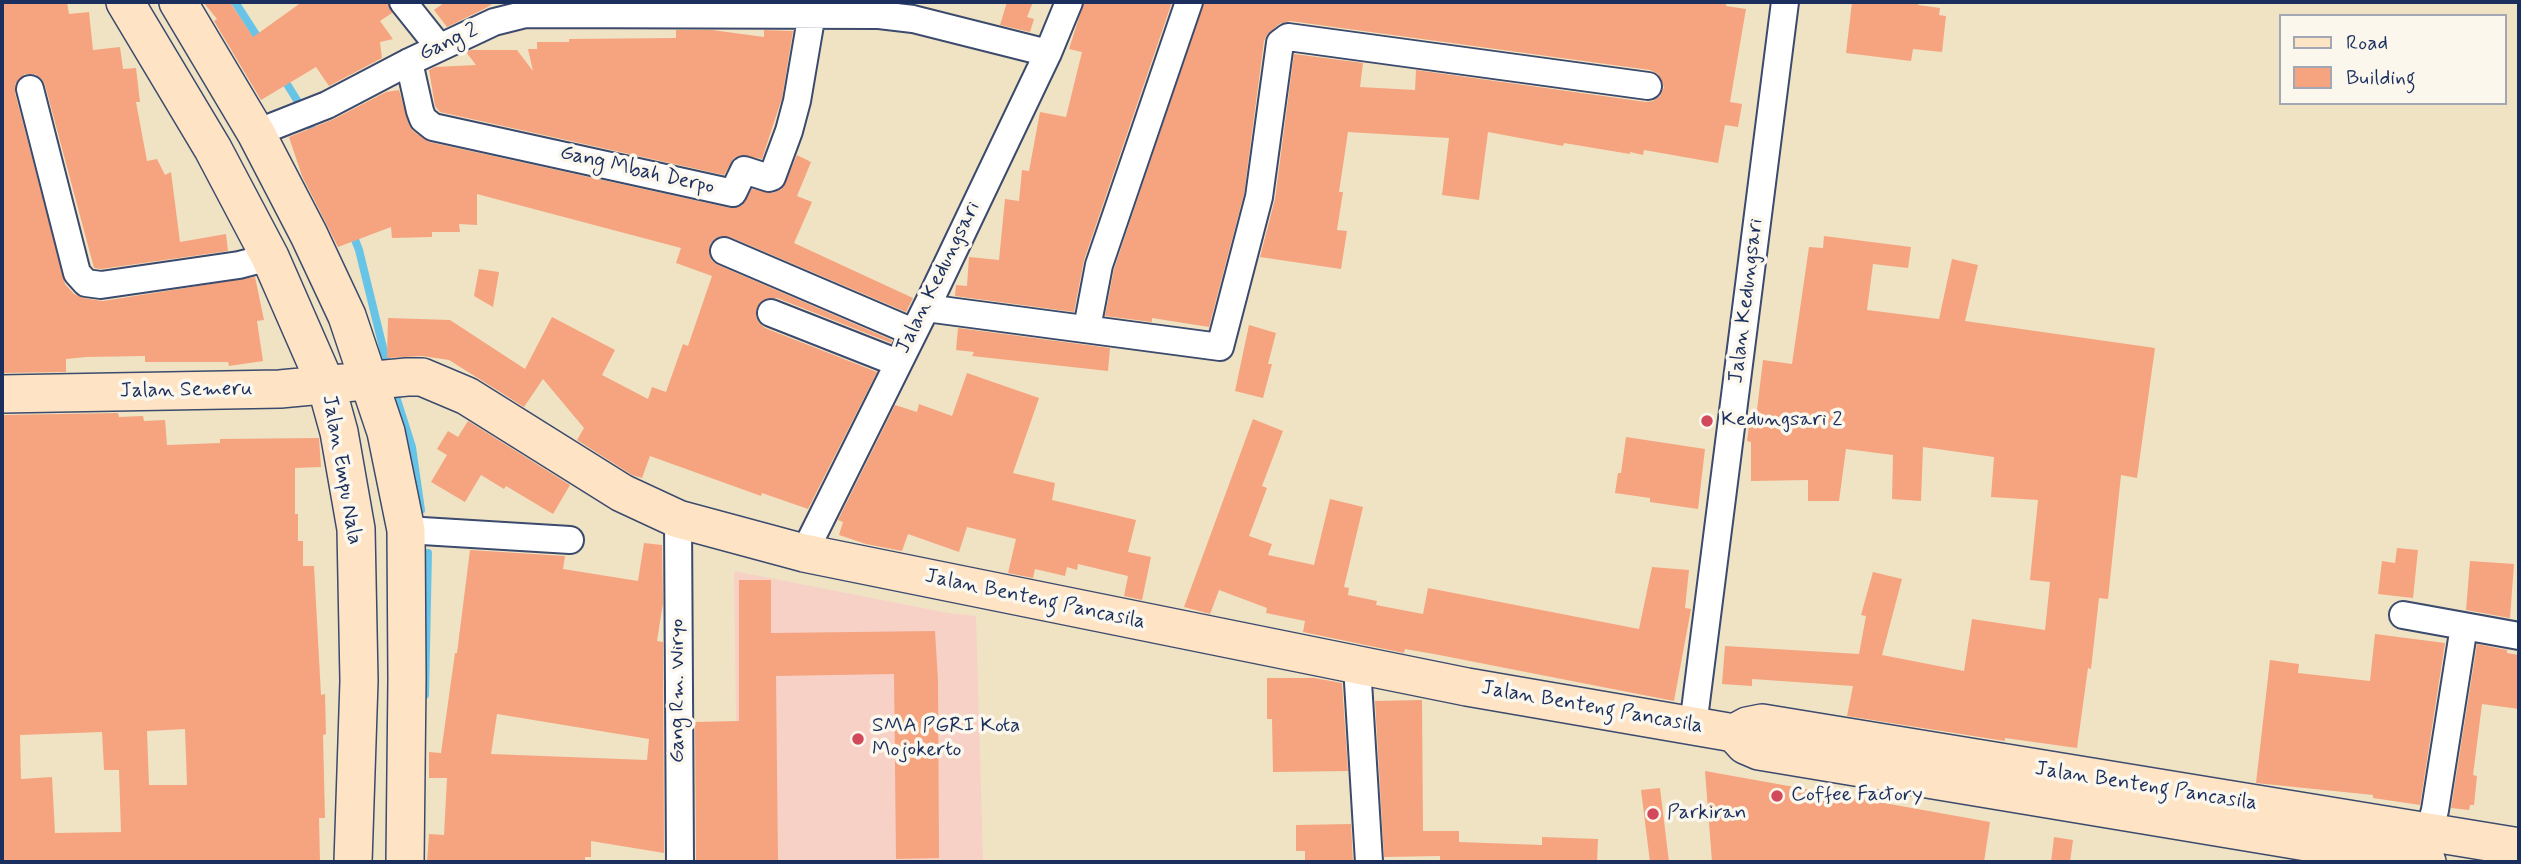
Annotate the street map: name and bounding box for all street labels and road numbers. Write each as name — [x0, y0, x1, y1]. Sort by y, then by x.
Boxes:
street label: Gang 2 — [416, 19, 482, 67]
street label: Gang Mbah Derpo — [557, 141, 717, 201]
street label: Jalan Kedungsari — [891, 198, 987, 358]
street label: Jalan Kedungsari — [1724, 217, 1770, 385]
street label: Jalan Semeru — [119, 377, 253, 405]
street label: Jalan Empu Nala — [315, 393, 367, 547]
street label: Jalan Benteng Pancasila — [922, 564, 1148, 636]
street label: Gang Rm. Wiryo — [666, 619, 692, 763]
street label: Jalan Benteng Pancasila — [1479, 676, 1705, 740]
street label: Jalan Benteng Pancasila — [2033, 757, 2259, 817]

